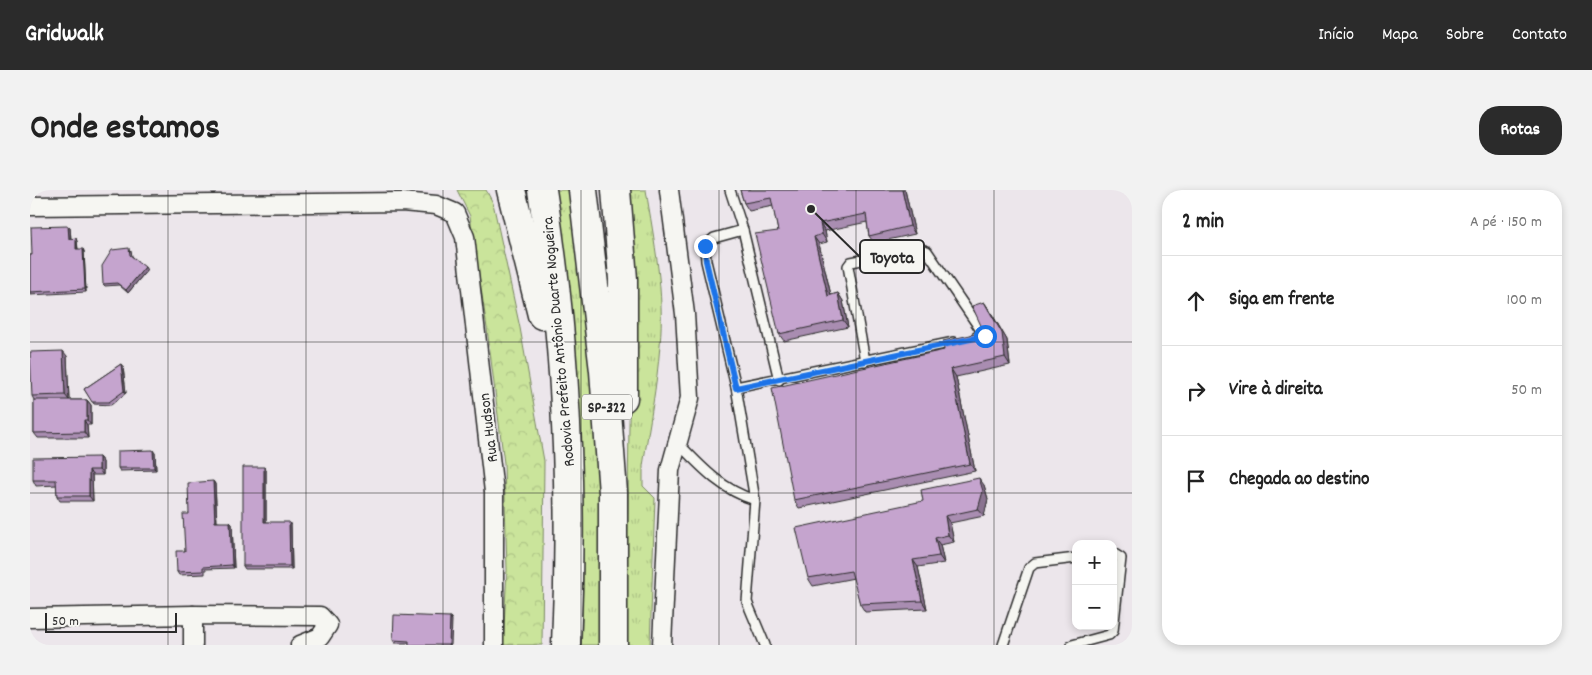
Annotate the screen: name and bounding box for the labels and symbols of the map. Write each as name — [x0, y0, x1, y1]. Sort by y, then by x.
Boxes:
street label: Rodovia Prefeito Antônio Duarte Nogueira — [537, 215, 582, 468]
route end — [694, 235, 717, 258]
callout: Toyota — [860, 240, 924, 273]
text: Toyota — [870, 247, 915, 272]
route start — [974, 325, 997, 348]
street label: Rua Hudson — [474, 392, 505, 464]
road number: SP-322 — [582, 394, 632, 420]
scale bar — [45, 610, 178, 633]

